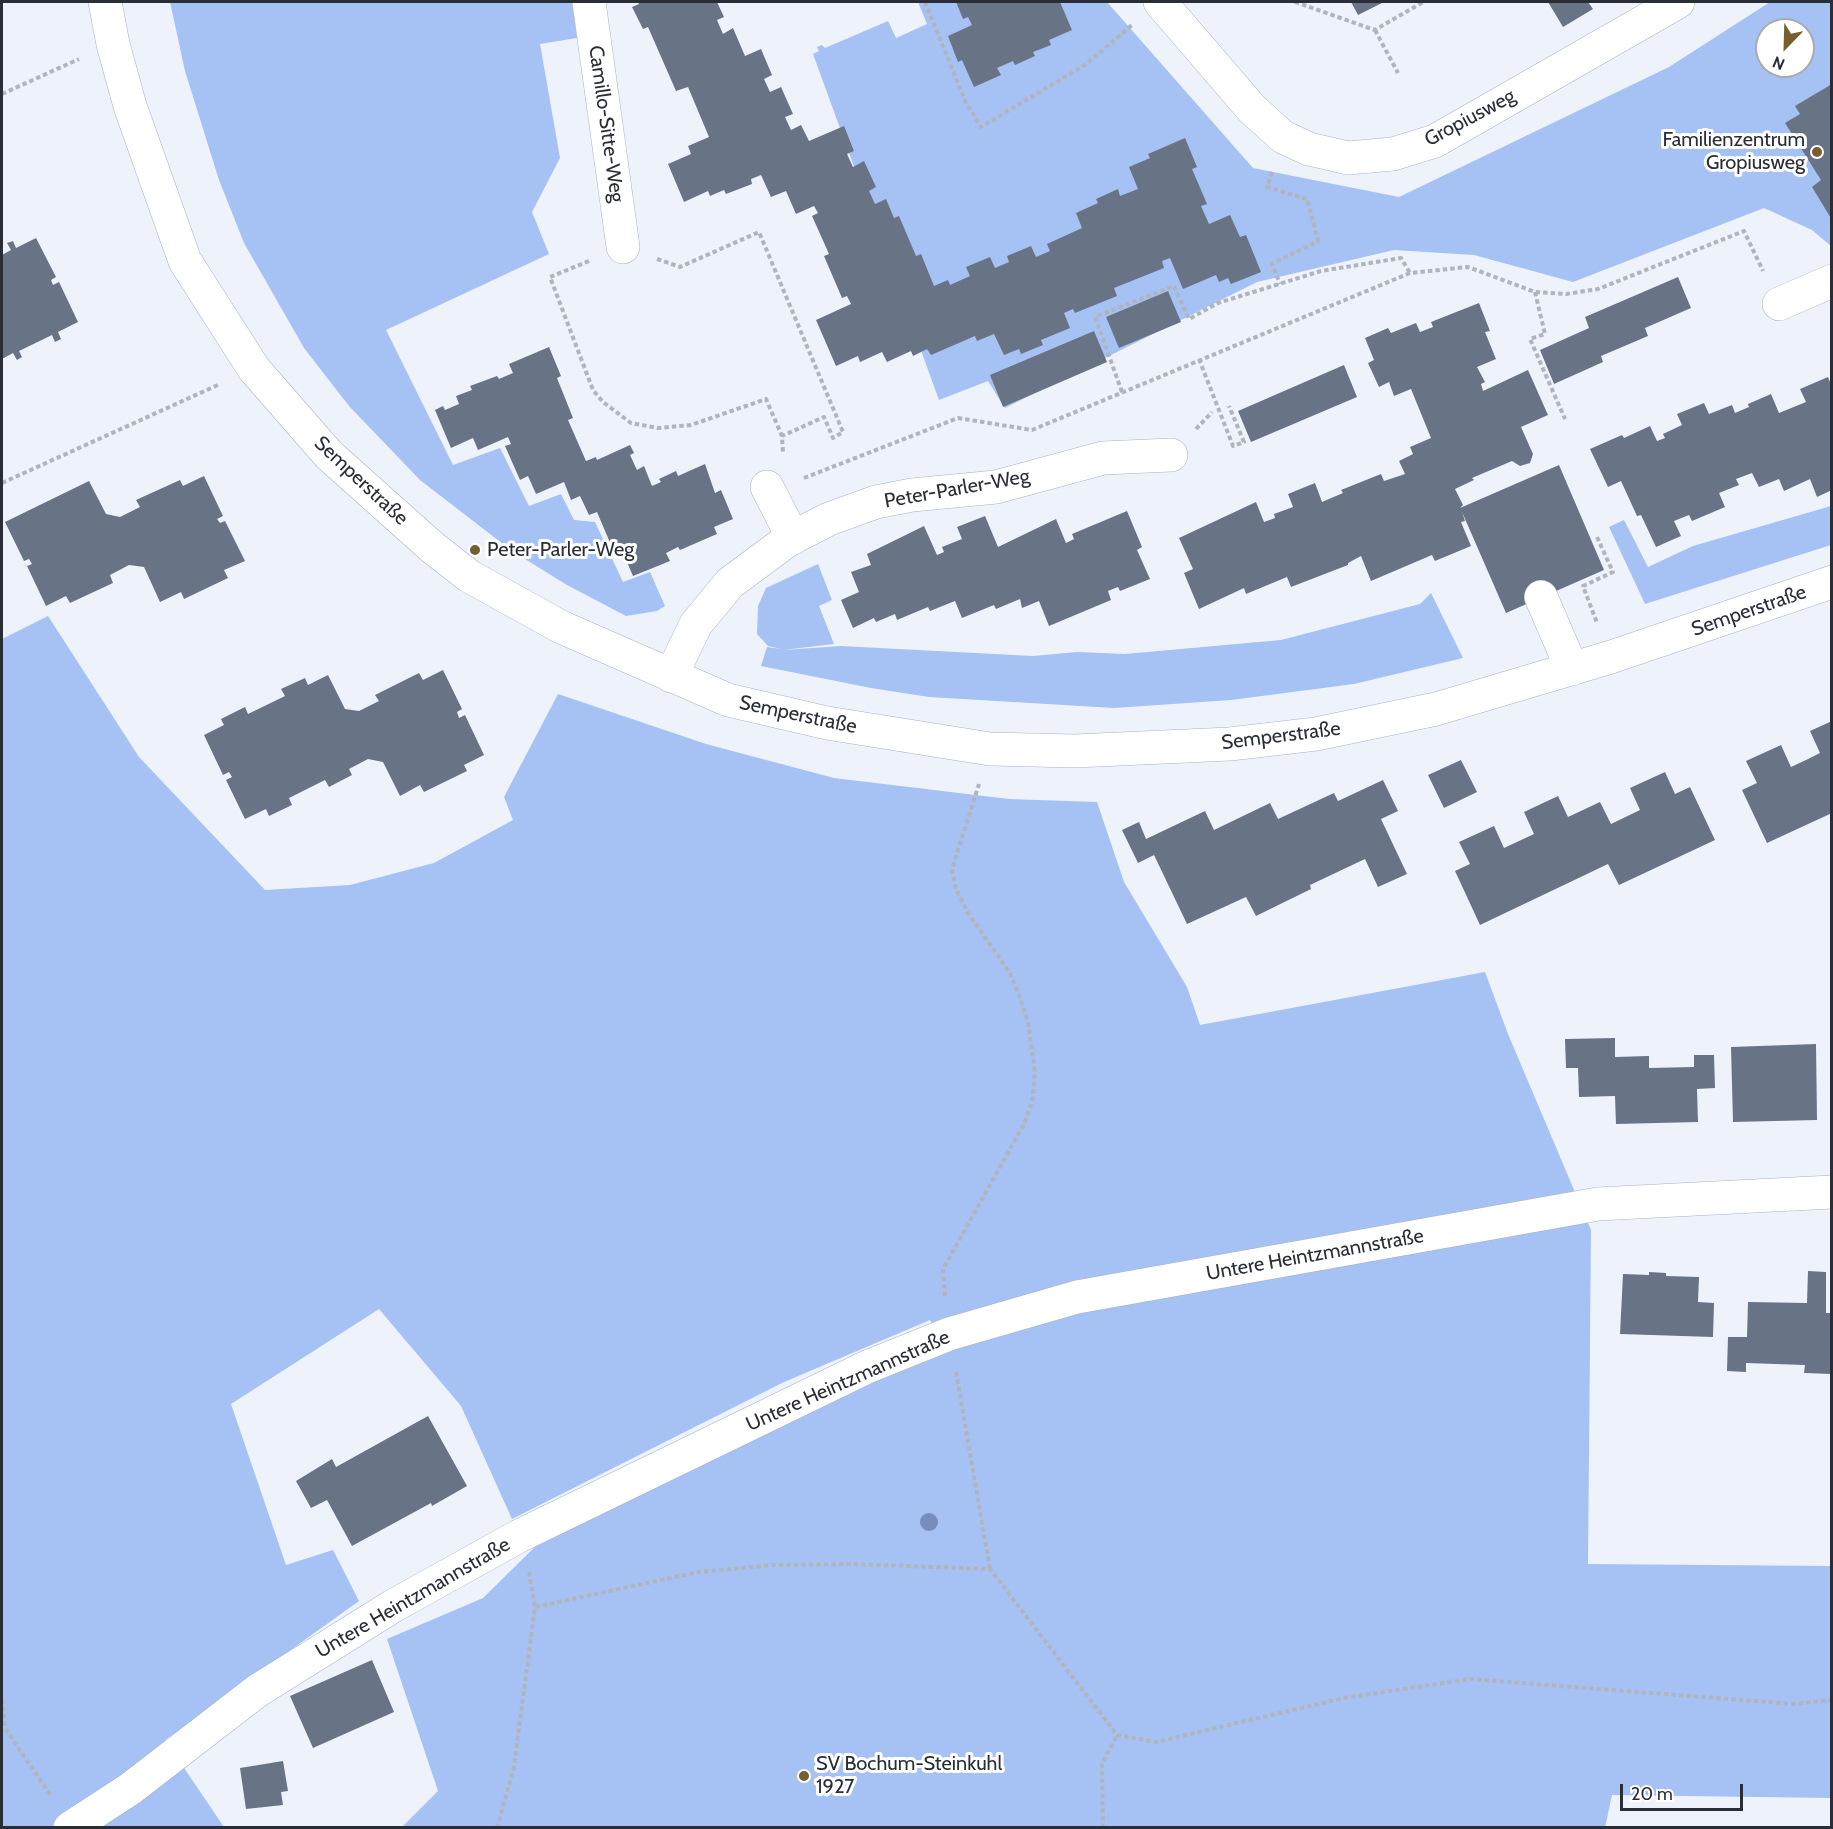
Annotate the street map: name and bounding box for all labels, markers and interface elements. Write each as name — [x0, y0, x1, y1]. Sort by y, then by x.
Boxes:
north arrow — [1755, 18, 1815, 78]
street label: Camillo-Sitte-Weg — [583, 44, 629, 204]
text: N — [1770, 52, 1787, 74]
street label: Gropiusweg — [1421, 84, 1519, 152]
place label: Familienzentrum Gropiusweg — [1662, 128, 1805, 175]
marker: Familienzentrum Gropiusweg — [1810, 145, 1824, 159]
street label: Semperstraße — [309, 431, 413, 531]
street label: Peter-Parler-Weg — [882, 464, 1032, 514]
place label: Peter-Parler-Weg — [487, 538, 634, 562]
marker: Peter-Parler-Weg — [468, 543, 482, 557]
street label: Semperstraße — [1689, 580, 1809, 642]
street label: Semperstraße — [737, 691, 859, 739]
street label: Semperstraße — [1220, 717, 1342, 755]
street label: Untere Heintzmannstraße — [1204, 1224, 1426, 1286]
street label: Untere Heintzmannstraße — [742, 1325, 954, 1437]
street label: Untere Heintzmannstraße — [312, 1533, 514, 1663]
place label: SV Bochum-Steinkuhl 1927 — [816, 1752, 1002, 1799]
marker: SV Bochum-Steinkuhl 1927 — [797, 1769, 811, 1783]
scale bar — [1623, 1772, 1746, 1810]
text: 20 m — [1631, 1783, 1673, 1805]

